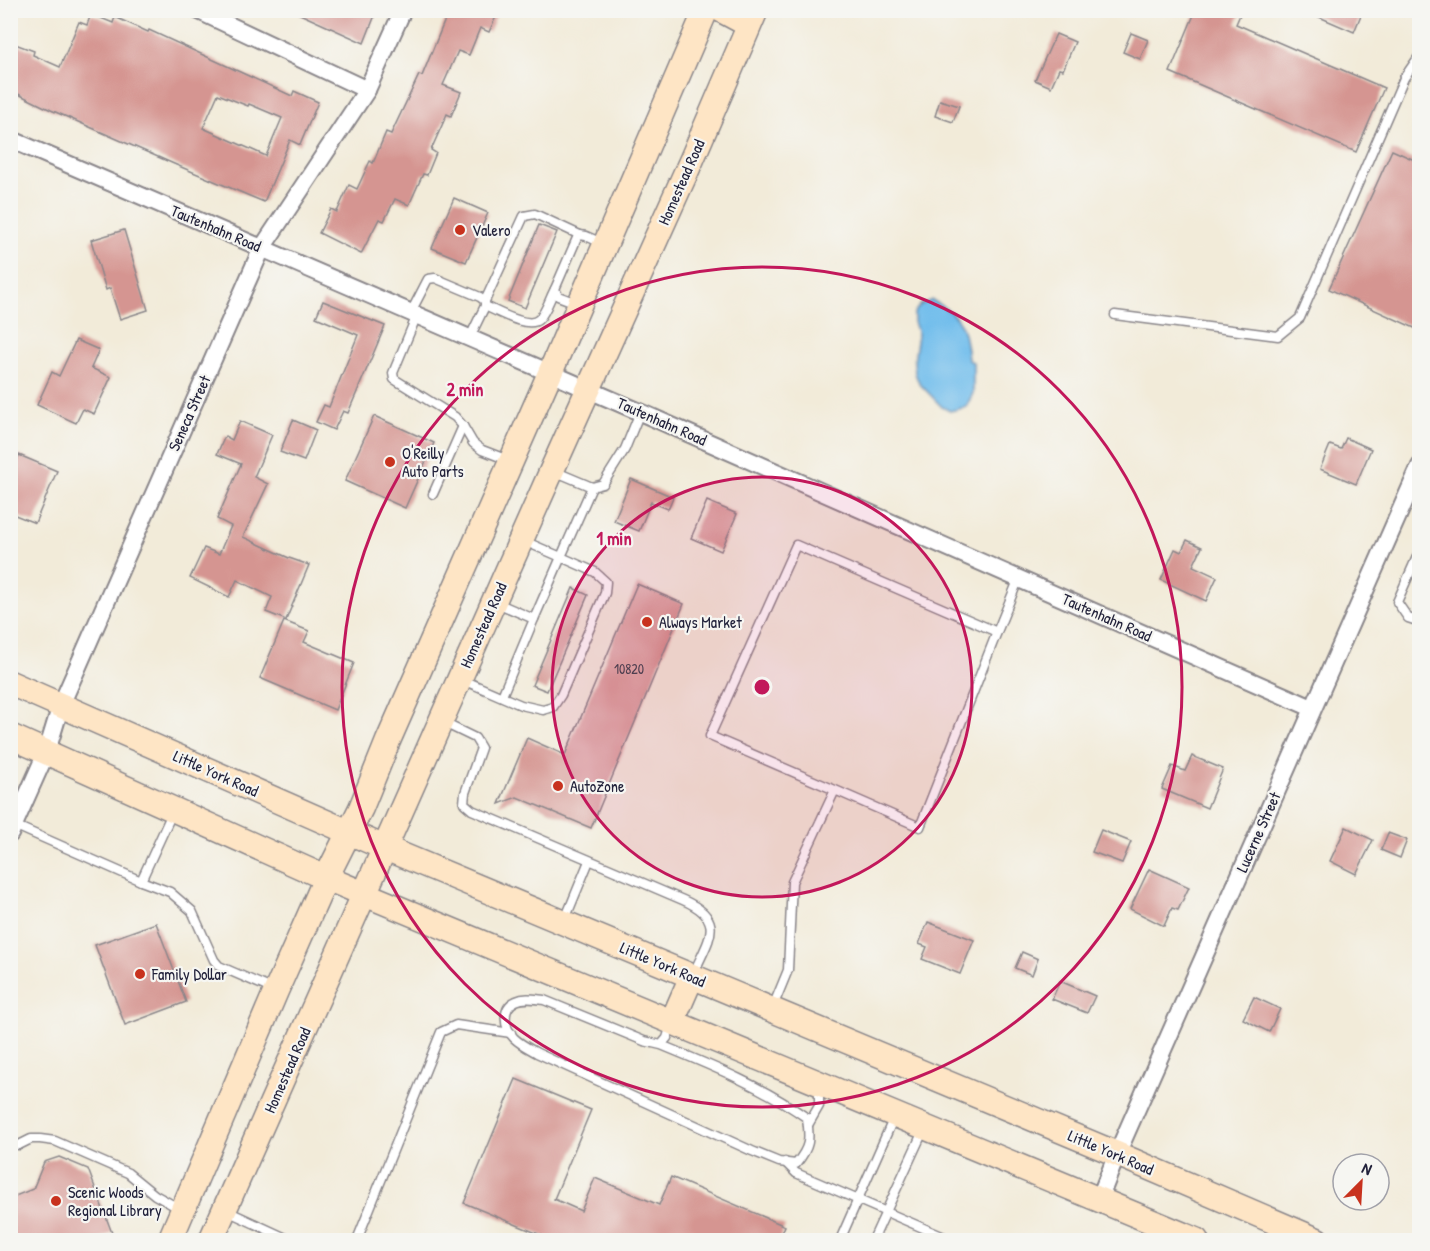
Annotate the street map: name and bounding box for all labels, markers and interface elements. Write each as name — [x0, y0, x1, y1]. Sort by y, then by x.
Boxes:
street label: Homestead Road — [652, 136, 710, 228]
street label: Tautenhahn Road — [167, 199, 265, 257]
place label: Valero — [472, 219, 511, 241]
marker: Valero — [453, 223, 467, 237]
street label: Seneca Street — [163, 371, 216, 454]
text: 2 min — [447, 377, 483, 402]
street label: Tautenhahn Road — [614, 391, 710, 451]
place label: O'Reilly Auto Parts — [402, 442, 464, 482]
marker: O'Reilly Auto Parts — [383, 455, 397, 469]
text: 1 min — [596, 526, 632, 551]
street label: Homestead Road — [454, 579, 512, 671]
street label: Tautenhahn Road — [1059, 587, 1155, 647]
place label: Always Market — [659, 611, 742, 633]
marker: Always Market — [640, 615, 654, 629]
house number: 10820 — [614, 659, 644, 678]
centre of rings — [752, 677, 772, 697]
street label: Little York Road — [170, 744, 262, 802]
place label: AutoZone — [570, 775, 625, 797]
marker: AutoZone — [551, 779, 565, 793]
street label: Lucerne Street — [1231, 788, 1286, 876]
street label: Little York Road — [617, 936, 709, 992]
place label: Family Dollar — [151, 963, 227, 985]
marker: Family Dollar — [133, 967, 147, 981]
street label: Homestead Road — [258, 1024, 316, 1116]
street label: Little York Road — [1065, 1124, 1157, 1180]
north arrow — [1331, 1152, 1391, 1212]
text: N — [1359, 1157, 1376, 1180]
place label: Scenic Woods Regional Library — [68, 1181, 162, 1221]
marker: Scenic Woods Regional Library — [49, 1194, 63, 1208]

